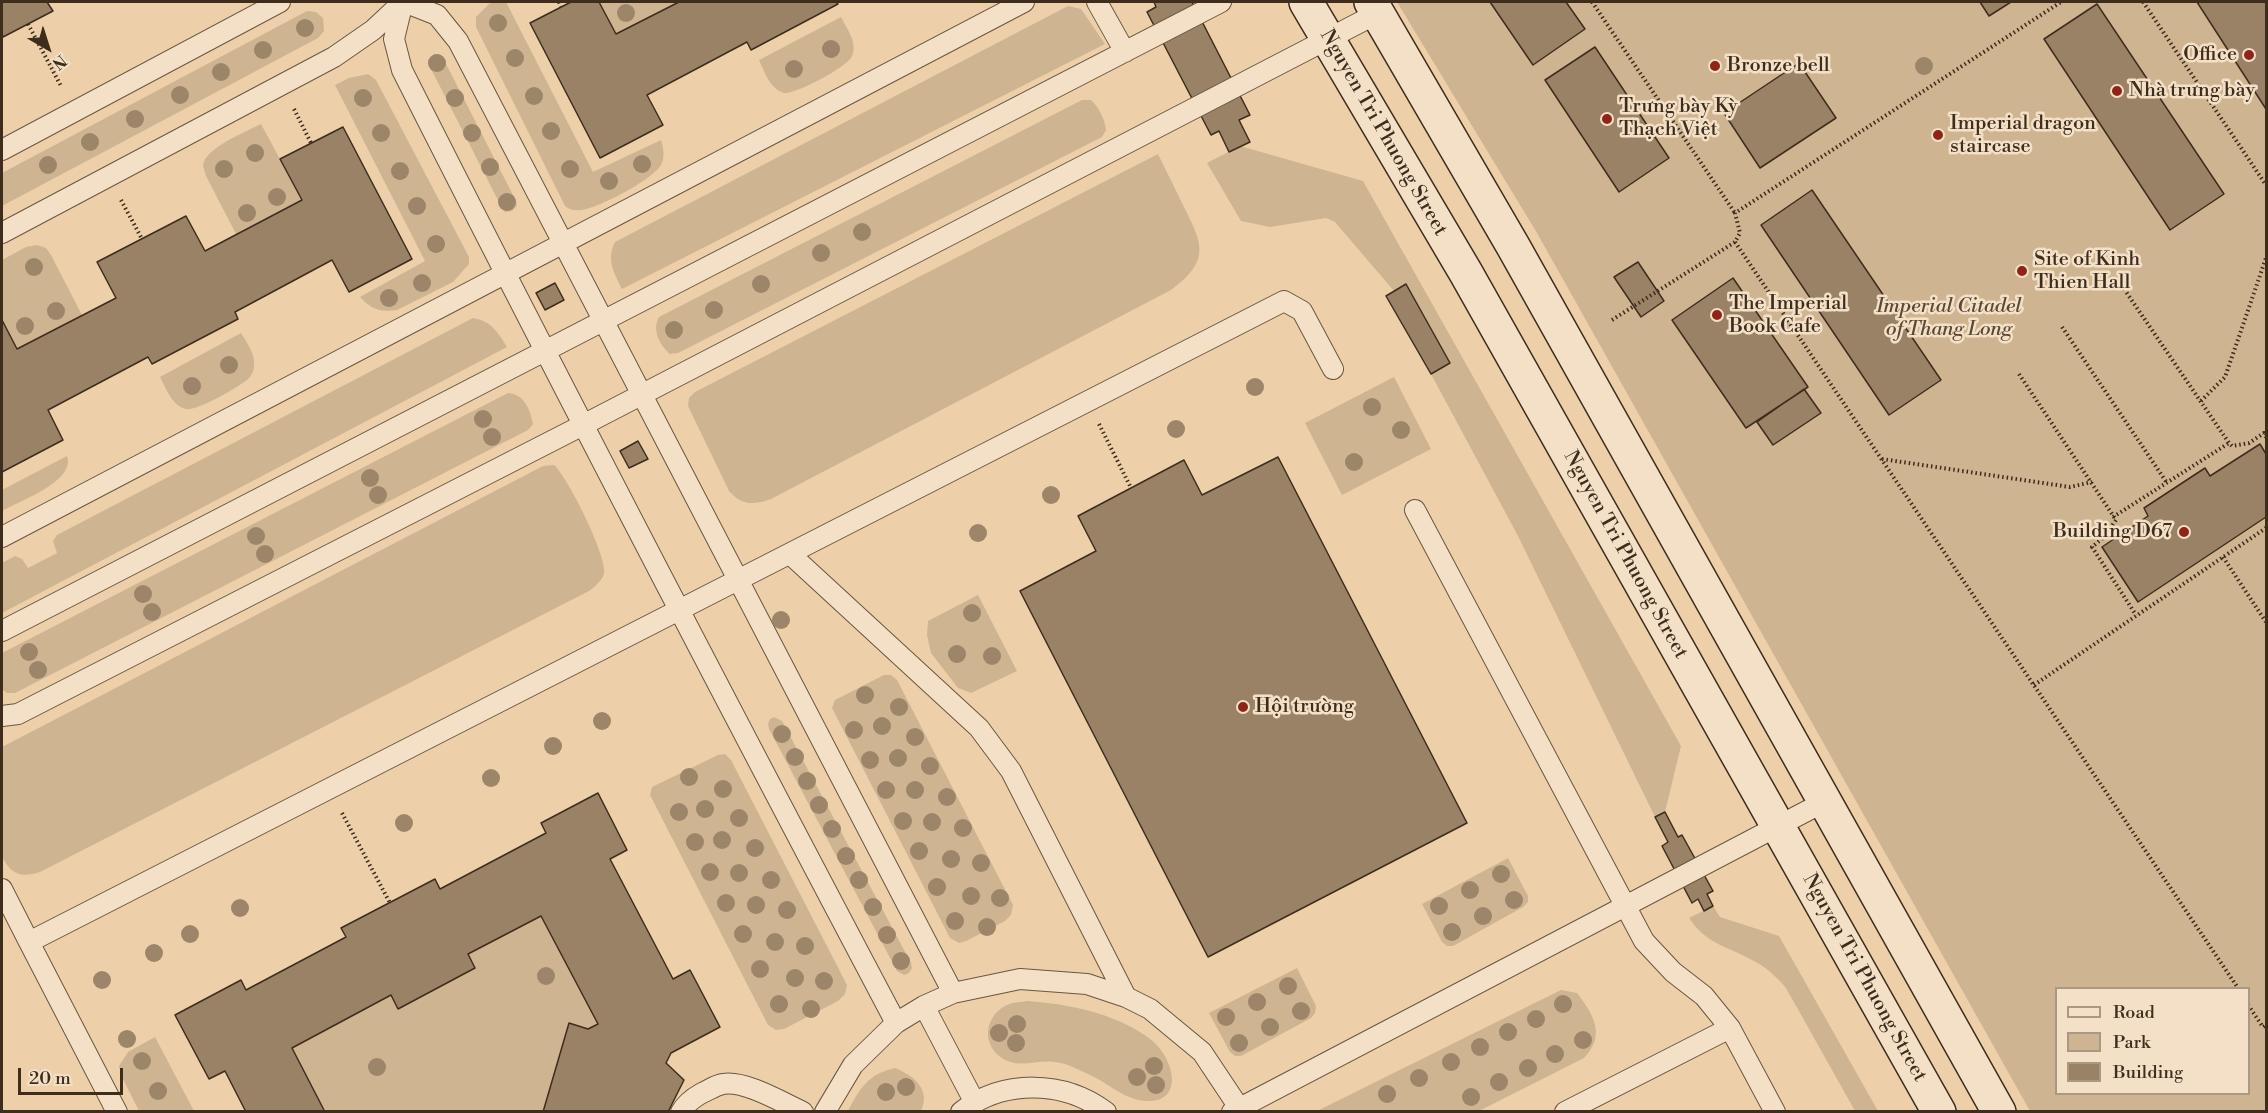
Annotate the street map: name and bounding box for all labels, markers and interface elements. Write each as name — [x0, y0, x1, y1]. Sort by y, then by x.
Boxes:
north arrow — [18, 18, 78, 78]
street label: Nguyen Tri Phuong Street — [1314, 26, 1452, 240]
place label: Office — [2183, 43, 2237, 67]
marker: Office — [2242, 48, 2256, 62]
text: N — [48, 50, 71, 74]
place label: Bronze bell — [1727, 54, 1830, 78]
marker: Bronze bell — [1708, 59, 1722, 73]
place label: Nhà trưng bày — [2129, 79, 2255, 103]
marker: Nhà trưng bày — [2110, 84, 2124, 98]
place label: Trưng bày Kỳ Thạch Việt — [1619, 95, 1738, 142]
marker: Trưng bày Kỳ Thạch Việt — [1600, 112, 1614, 126]
place label: Imperial dragon staircase — [1950, 112, 2096, 159]
marker: Imperial dragon staircase — [1931, 128, 1945, 142]
place label: Site of Kinh Thien Hall — [2034, 248, 2140, 295]
marker: Site of Kinh Thien Hall — [2015, 264, 2029, 278]
place label: The Imperial Book Cafe — [1729, 292, 1847, 339]
park label: Imperial Citadel of Thang Long — [1876, 295, 2022, 342]
marker: The Imperial Book Cafe — [1710, 308, 1724, 322]
street label: Nguyen Tri Phuong Street — [1558, 447, 1692, 663]
place label: Building D67 — [2053, 520, 2172, 544]
marker: Building D67 — [2177, 525, 2191, 539]
place label: Hội trường — [1255, 695, 1354, 719]
marker: Hội trường — [1236, 700, 1250, 714]
street label: Nguyen Tri Phuong Street — [1797, 870, 1931, 1086]
legend — [2055, 987, 2250, 1095]
text: Road — [2113, 1001, 2155, 1024]
text: Park — [2113, 1031, 2150, 1054]
scale bar — [21, 1056, 126, 1094]
text: Building — [2113, 1061, 2183, 1084]
text: 20 m — [29, 1067, 71, 1090]

